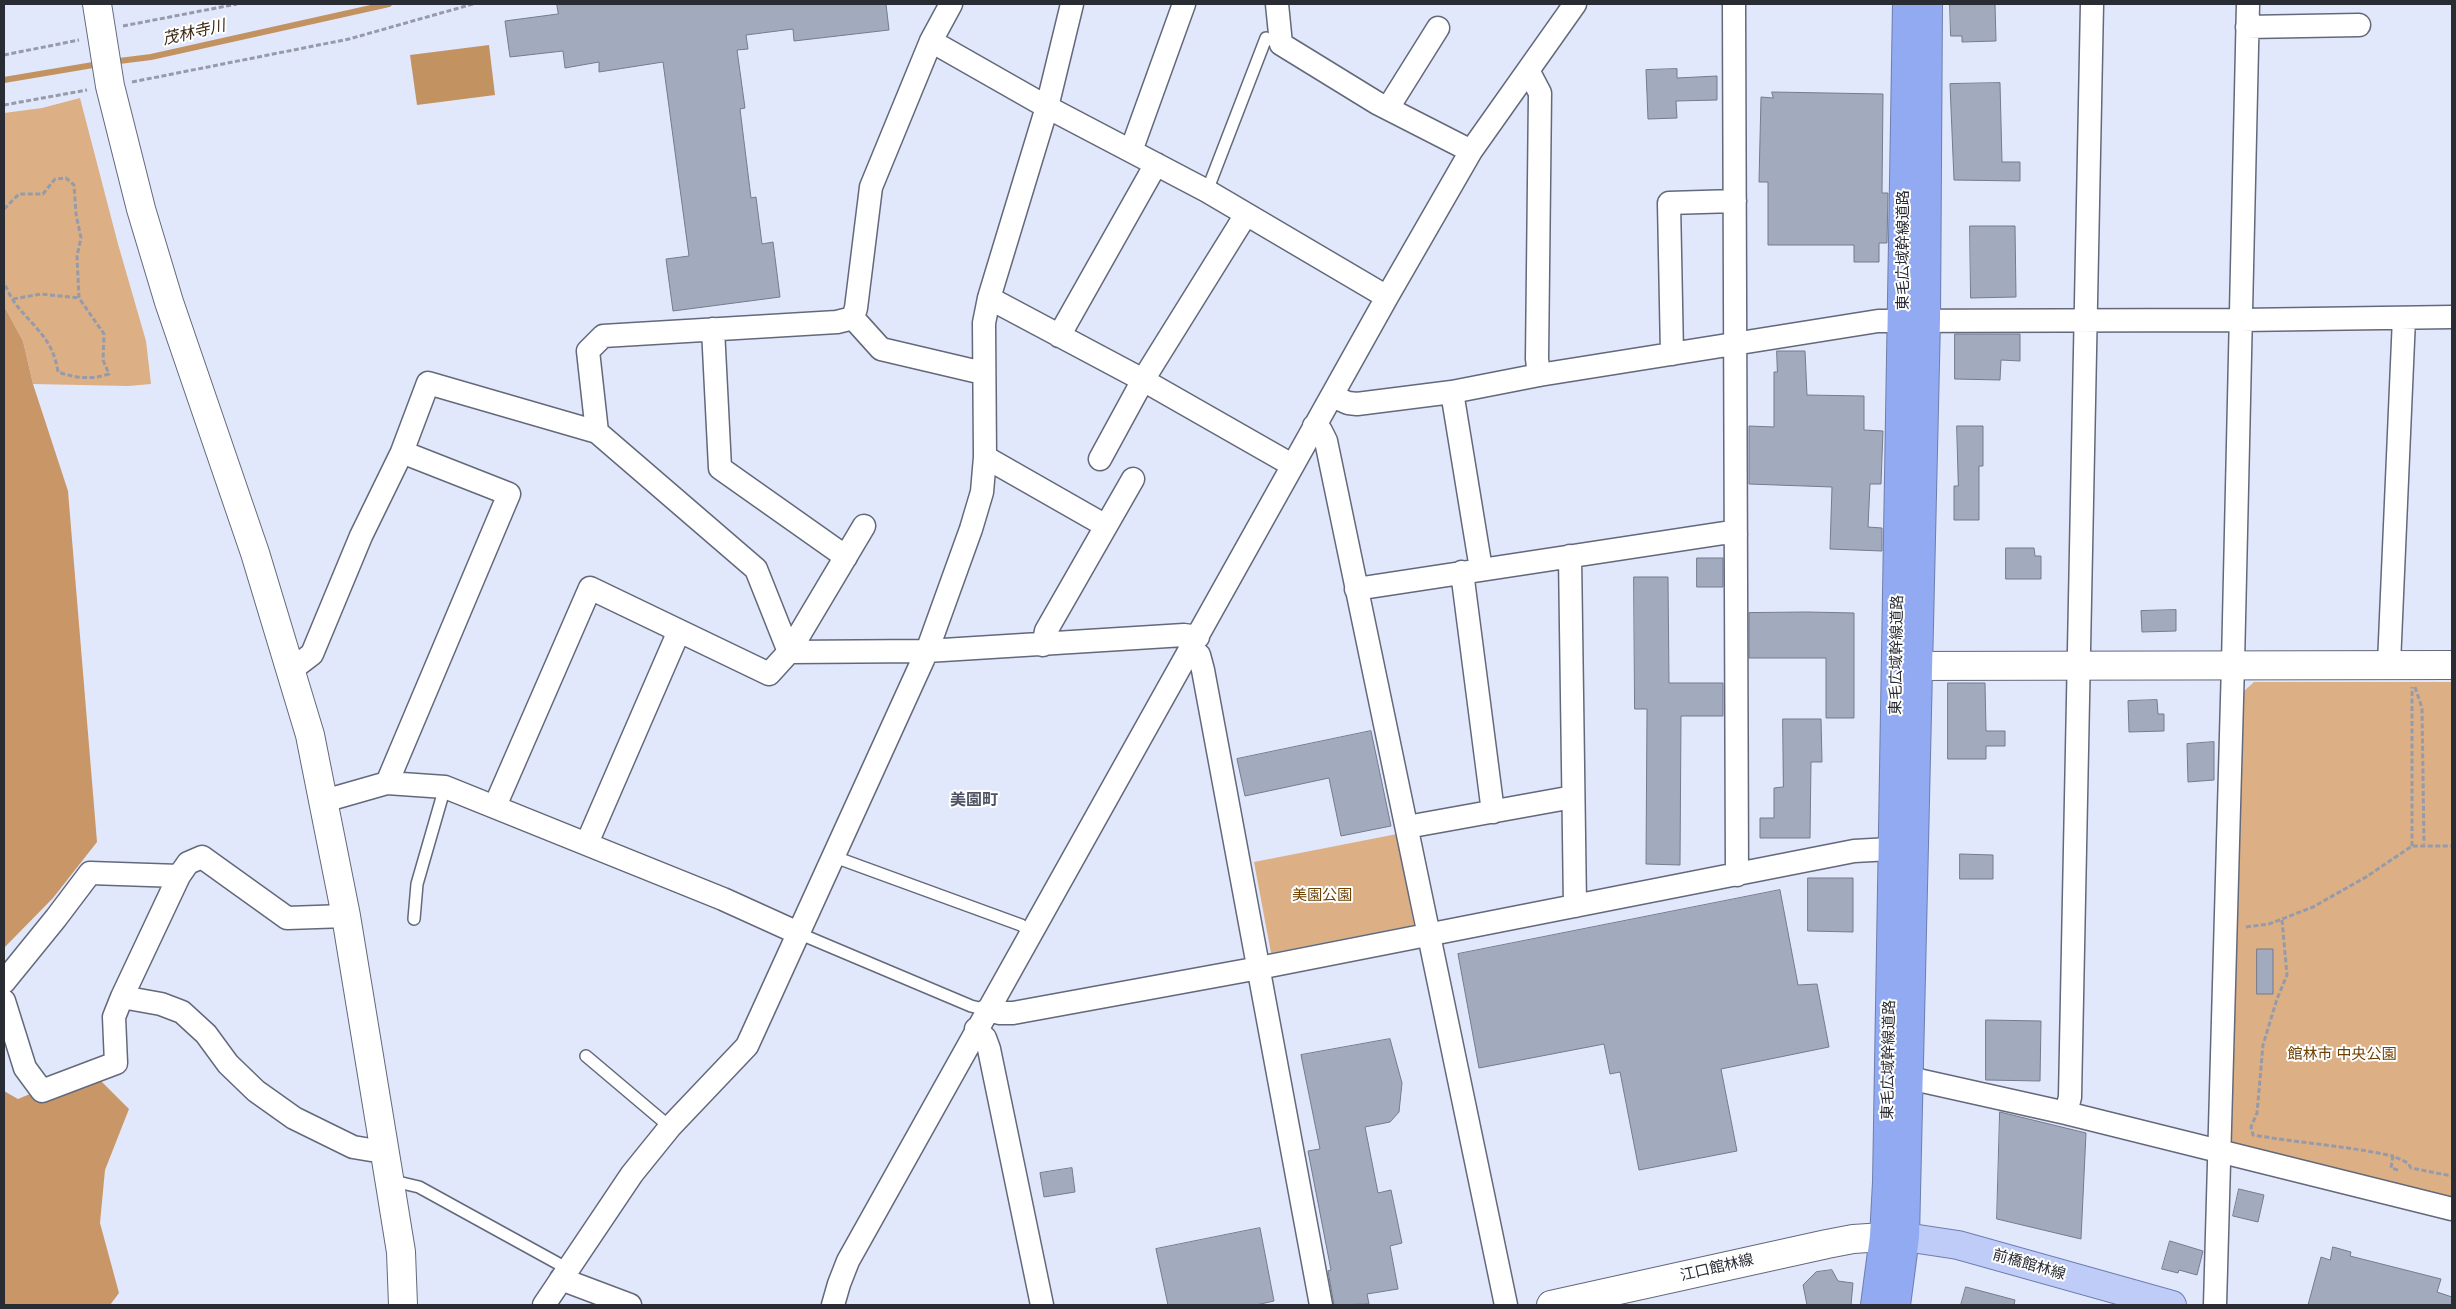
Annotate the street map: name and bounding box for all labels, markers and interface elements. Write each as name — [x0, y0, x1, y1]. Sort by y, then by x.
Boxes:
water label: 茂林寺川 — [161, 16, 227, 50]
street label: 東毛広域幹線道路 — [1895, 190, 1913, 310]
street label: 東毛広域幹線道路 — [1887, 595, 1907, 715]
district label: 美園町 — [950, 791, 998, 811]
park label: 美園公園 — [1292, 887, 1352, 905]
street label: 東毛広域幹線道路 — [1879, 1000, 1899, 1120]
park label: 館林市 中央公園 — [2288, 1046, 2396, 1064]
street label: 前橋館林線 — [1990, 1246, 2068, 1284]
street label: 江口館林線 — [1678, 1251, 1756, 1285]

